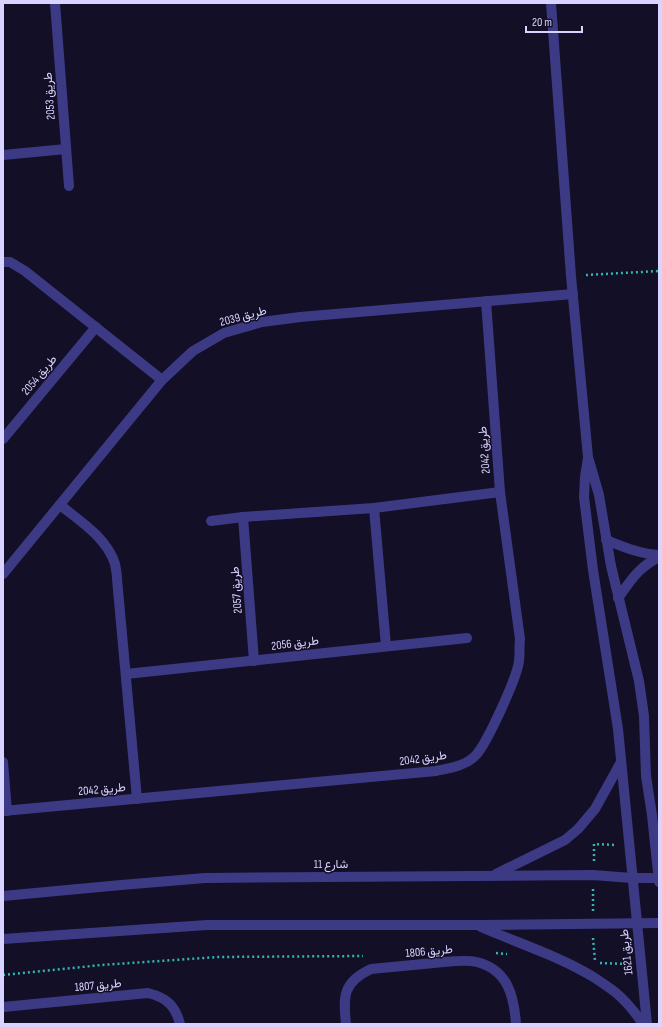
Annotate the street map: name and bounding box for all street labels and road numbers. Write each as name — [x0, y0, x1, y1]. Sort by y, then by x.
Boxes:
street label: طريق 2053 — [40, 72, 59, 120]
street label: طريق 2039 — [218, 303, 268, 330]
street label: طريق 2054 — [18, 352, 61, 398]
street label: طريق 2042 — [475, 425, 494, 474]
street label: طريق 2057 — [227, 566, 246, 614]
street label: طريق 2056 — [270, 633, 320, 654]
street label: طريق 2042 — [398, 748, 448, 769]
street label: طريق 2042 — [78, 780, 127, 799]
street label: شارع 11 — [314, 857, 348, 873]
street label: طريق 1621 — [617, 928, 636, 976]
street label: طريق 1806 — [405, 942, 453, 961]
street label: طريق 1807 — [74, 976, 122, 995]

